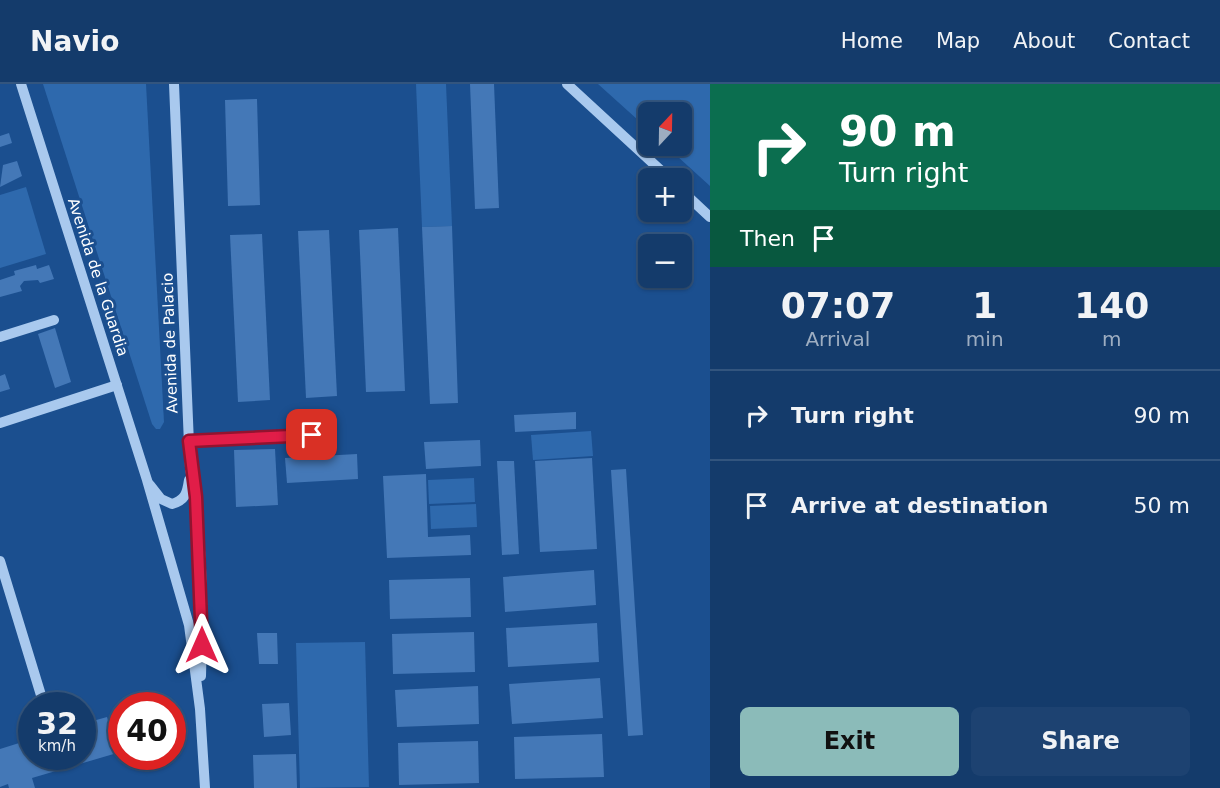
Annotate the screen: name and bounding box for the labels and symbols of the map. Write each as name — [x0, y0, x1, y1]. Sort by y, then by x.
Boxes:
north arrow — [638, 102, 692, 156]
street label: Avenida de la Guardia — [64, 196, 132, 358]
street label: Avenida de Palacio — [159, 272, 181, 414]
pin — [286, 409, 337, 460]
position arrow — [170, 613, 234, 677]
speed limit sign: 40 — [108, 692, 186, 770]

